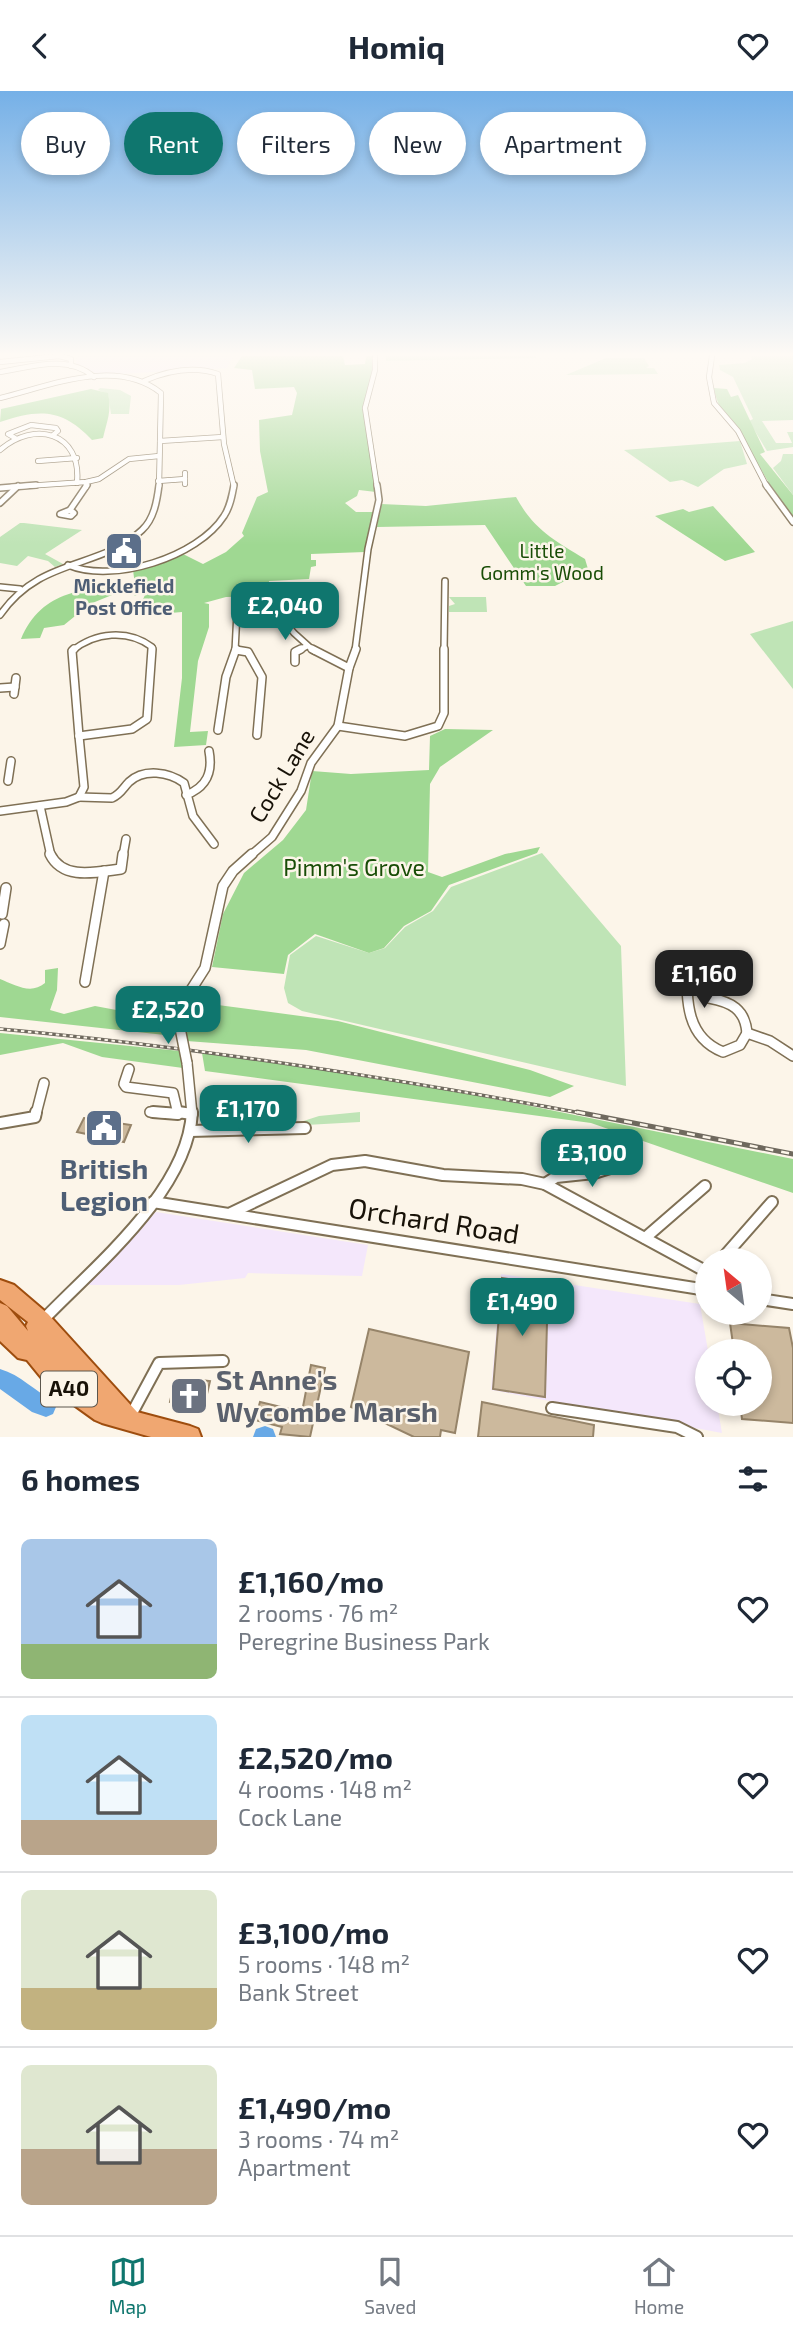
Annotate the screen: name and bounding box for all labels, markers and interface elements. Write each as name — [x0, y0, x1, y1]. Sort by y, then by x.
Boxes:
icon: back — [21, 27, 59, 65]
text: Homiq — [348, 27, 445, 65]
icon: heart — [734, 27, 772, 65]
chip: Buy — [21, 112, 110, 175]
chip: Rent — [124, 112, 223, 175]
chip: Filters — [237, 112, 355, 175]
chip: New — [369, 112, 466, 175]
chip: Apartment — [480, 112, 646, 175]
public building icon: Micklefield Post Office — [103, 530, 145, 572]
park label: Little Gomm's Wood — [480, 539, 604, 584]
place label: Micklefield Post Office — [74, 574, 174, 619]
pin: £2,040 — [228, 582, 342, 642]
text: £2,040 — [247, 591, 323, 619]
street label: Cock Lane — [242, 724, 320, 827]
park label: Pimm's Grove — [283, 853, 425, 881]
pin: £1,160 — [647, 951, 761, 1010]
text: £1,160 — [671, 959, 737, 987]
pin: £2,520 — [111, 986, 225, 1046]
text: £2,520 — [132, 995, 204, 1023]
pin: £1,170 — [191, 1086, 305, 1145]
text: £1,170 — [216, 1094, 280, 1122]
public building icon: British Legion — [83, 1107, 125, 1149]
pin: £3,100 — [535, 1129, 649, 1189]
text: £3,100 — [557, 1138, 627, 1166]
place label: British Legion — [60, 1151, 148, 1217]
street label: Orchard Road — [346, 1190, 522, 1250]
north arrow — [695, 1248, 772, 1325]
map controls — [695, 1248, 772, 1416]
pin: £1,490 — [465, 1279, 579, 1338]
text: £1,490 — [486, 1287, 558, 1315]
button: locate — [695, 1339, 772, 1416]
place label: St Anne's Wycombe Marsh — [216, 1362, 438, 1428]
road number: A40 — [41, 1371, 97, 1407]
church icon: St Anne's Wycombe Marsh — [168, 1375, 210, 1417]
icon: filters — [734, 1460, 772, 1498]
text: 6 homes — [21, 1461, 140, 1497]
text: £1,160/mo — [238, 1563, 384, 1599]
icon: home — [77, 1567, 161, 1651]
icon: heart — [734, 1590, 772, 1628]
text: 2 rooms · 76 m² — [238, 1599, 398, 1627]
text: Peregrine Business Park — [238, 1627, 490, 1655]
text: £2,520/mo — [238, 1739, 393, 1775]
icon: home — [77, 1743, 161, 1827]
icon: heart — [734, 1766, 772, 1804]
text: 4 rooms · 148 m² — [238, 1775, 412, 1803]
text: Cock Lane — [238, 1803, 342, 1831]
text: £3,100/mo — [238, 1914, 389, 1950]
icon: home — [77, 1918, 161, 2002]
icon: heart — [734, 1941, 772, 1979]
text: 5 rooms · 148 m² — [238, 1950, 410, 1978]
text: Bank Street — [238, 1978, 359, 2006]
text: £1,490/mo — [238, 2089, 391, 2125]
icon: home — [77, 2093, 161, 2177]
icon: heart — [734, 2116, 772, 2154]
text: 3 rooms · 74 m² — [238, 2125, 399, 2153]
text: Apartment — [238, 2153, 351, 2181]
tab: Map — [109, 2253, 147, 2318]
tab: Saved — [364, 2253, 416, 2318]
tab: Home — [634, 2253, 684, 2318]

